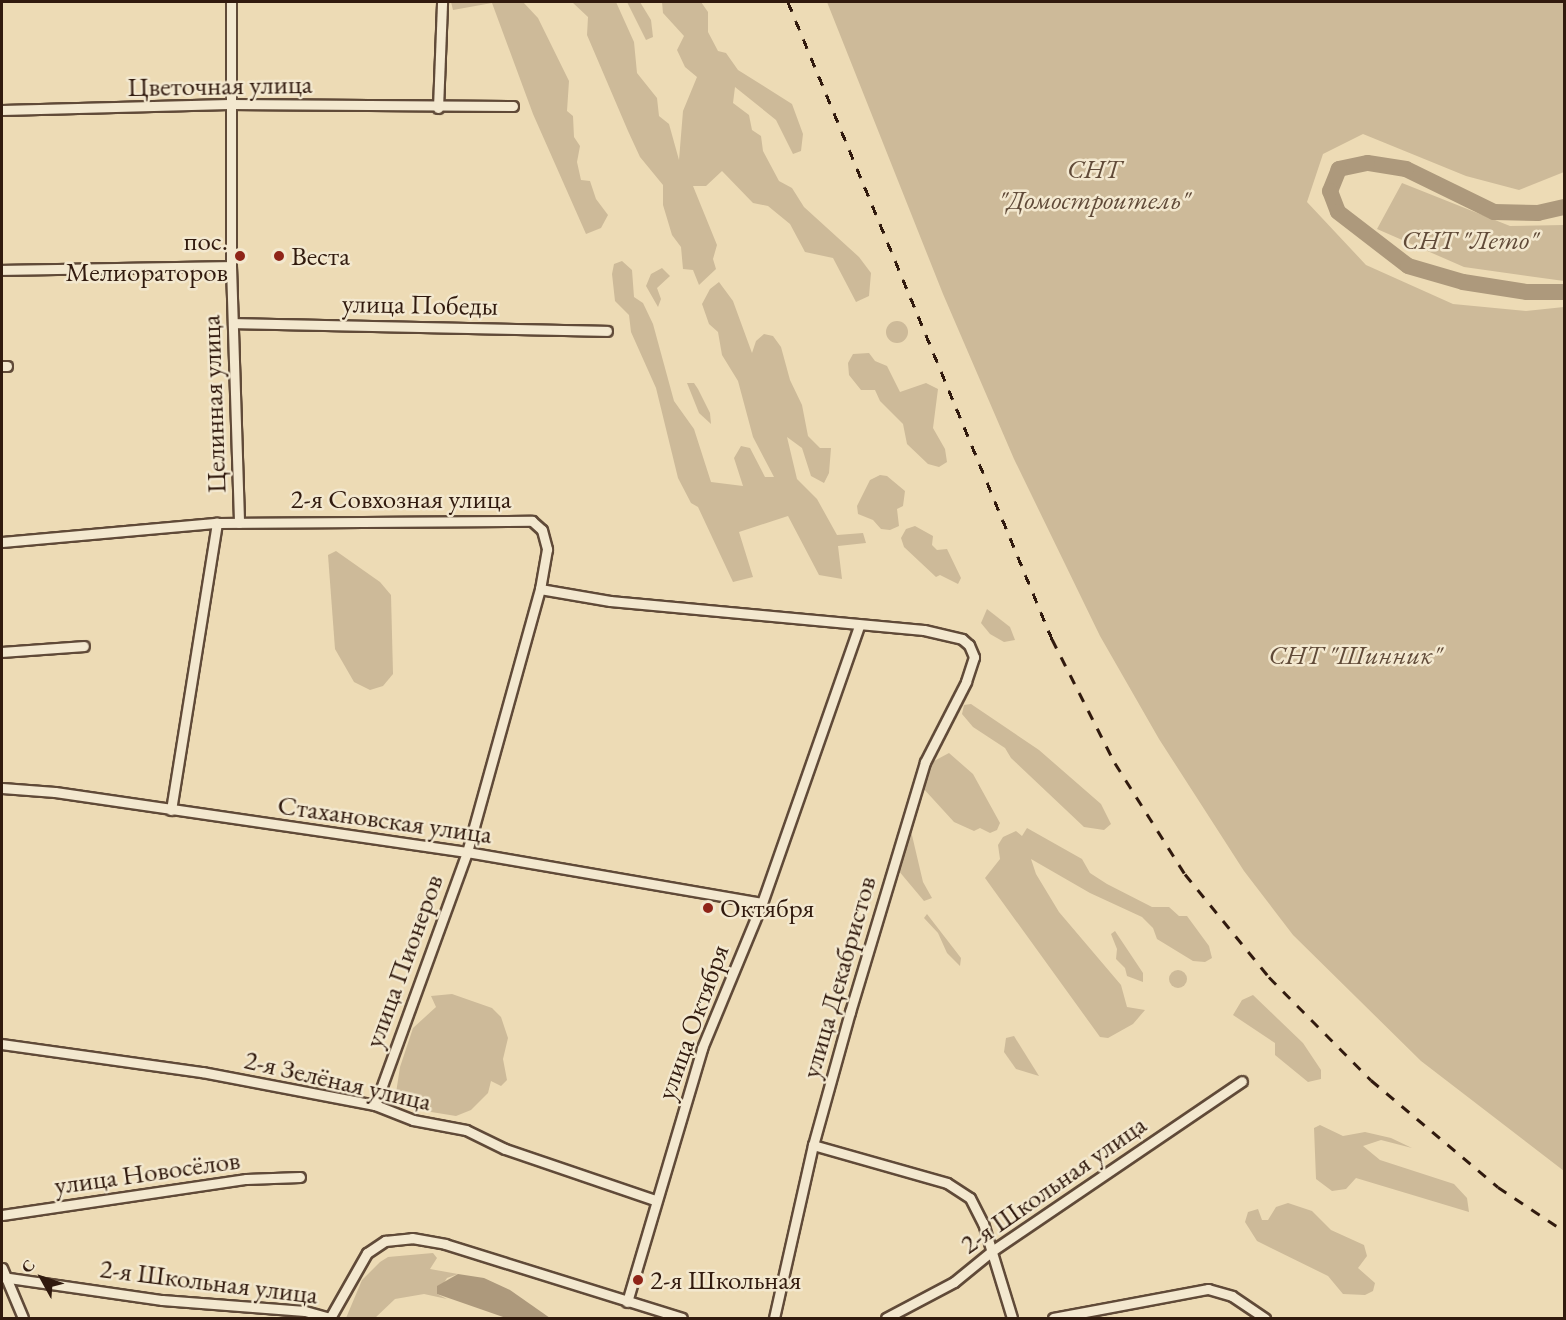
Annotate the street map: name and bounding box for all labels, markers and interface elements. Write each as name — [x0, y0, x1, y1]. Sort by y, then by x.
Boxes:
street label: Цветочная улица — [127, 67, 313, 103]
park label: СНТ "Домостроитель" — [998, 152, 1190, 215]
place label: пос. Мелиораторов — [66, 224, 228, 287]
park label: СНТ "Лето" — [1402, 224, 1538, 256]
place label: Веста — [291, 240, 350, 272]
marker: пос. Мелиораторов — [233, 249, 247, 263]
marker: Веста — [272, 249, 286, 263]
street label: улица Победы — [342, 286, 498, 322]
street label: Целинная улица — [194, 314, 232, 494]
street label: 2-я Совхозная улица — [291, 483, 511, 515]
park label: СНТ "Шинник" — [1268, 639, 1442, 671]
street label: Стахановская улица — [276, 788, 494, 850]
street label: улица Пионеров — [357, 870, 449, 1052]
street label: улица Декабристов — [794, 872, 882, 1082]
place label: Октября — [720, 892, 814, 924]
marker: Октября — [701, 901, 715, 915]
street label: улица Октября — [649, 940, 735, 1104]
street label: 2-я Зелёная улица — [241, 1043, 435, 1117]
street label: 2-я Школьная улица — [954, 1108, 1152, 1260]
street label: улица Новосёлов — [52, 1143, 242, 1201]
north arrow — [12, 1248, 72, 1308]
street label: 2-я Школьная улица — [98, 1252, 320, 1310]
text: С — [16, 1255, 40, 1277]
place label: 2-я Школьная — [650, 1264, 801, 1296]
marker: 2-я Школьная — [631, 1273, 645, 1287]

